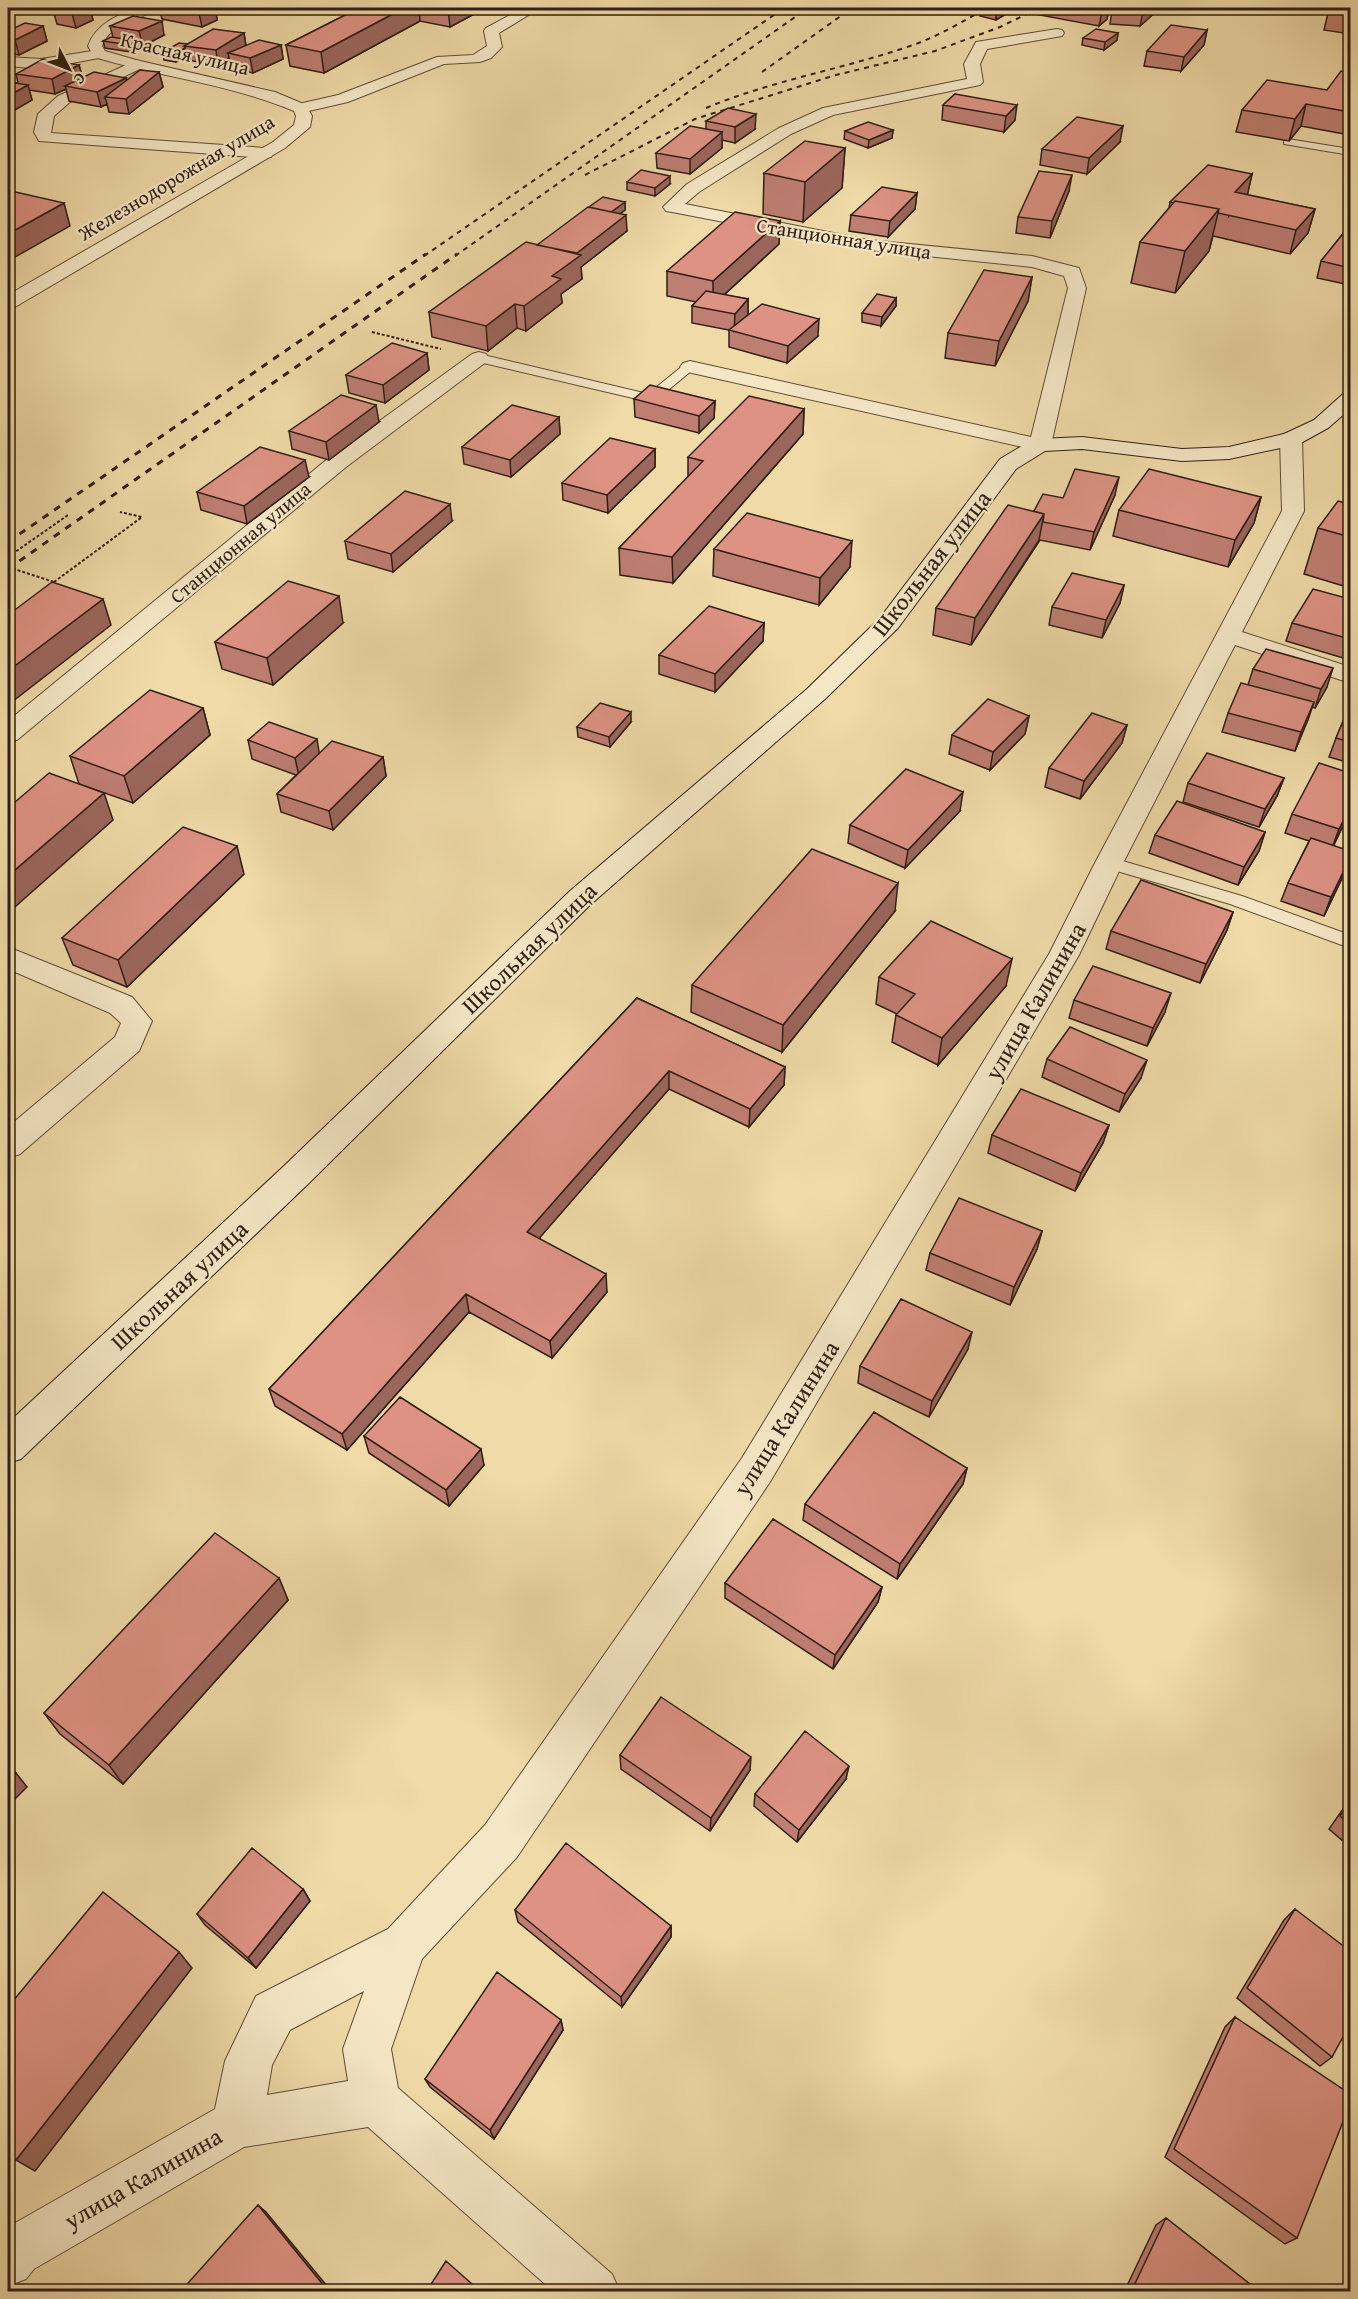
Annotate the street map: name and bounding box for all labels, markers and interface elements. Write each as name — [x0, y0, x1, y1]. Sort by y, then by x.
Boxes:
street label: Красная улица — [118, 24, 253, 82]
north arrow — [39, 39, 99, 99]
text: С — [68, 68, 92, 90]
street label: Железнодорожная улица — [72, 107, 280, 248]
street label: Станционная улица — [755, 210, 934, 266]
street label: Станционная улица — [163, 474, 317, 610]
street label: Школьная улица — [863, 482, 1000, 644]
street label: Школьная улица — [453, 874, 605, 1022]
street label: улица Калинина — [975, 915, 1095, 1087]
street label: Школьная улица — [102, 1211, 256, 1358]
street label: улица Калинина — [724, 1333, 848, 1503]
street label: улица Калинина — [57, 2118, 229, 2238]

